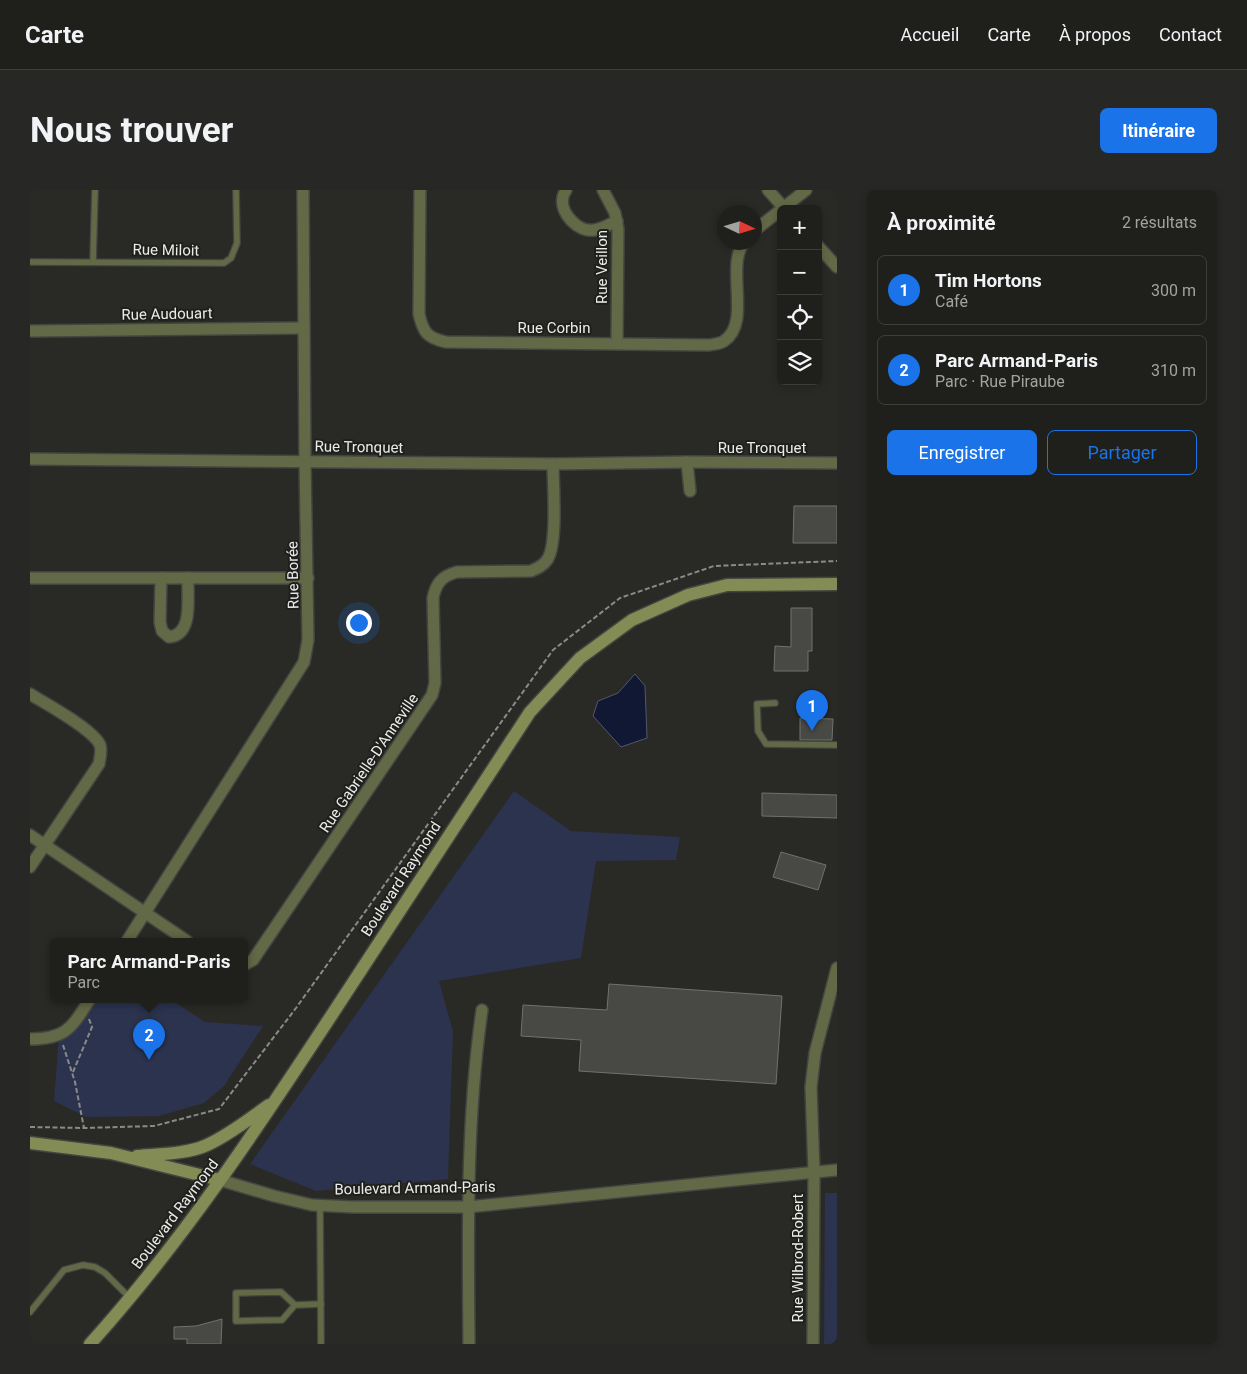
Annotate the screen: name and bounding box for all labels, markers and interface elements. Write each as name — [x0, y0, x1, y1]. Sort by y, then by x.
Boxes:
text: Carte — [25, 21, 84, 49]
text: Accueil — [901, 24, 959, 45]
text: Carte — [987, 24, 1031, 45]
text: À propos — [1059, 24, 1131, 45]
text: Contact — [1159, 24, 1222, 45]
button: Itinéraire — [1100, 108, 1217, 153]
text: Nous trouver — [30, 110, 233, 151]
north arrow — [717, 205, 762, 250]
map controls — [777, 205, 822, 385]
button: + — [777, 205, 822, 250]
text: À proximité — [887, 211, 996, 235]
text: 2 résultats — [1122, 213, 1197, 232]
street label: Rue Veillon — [593, 230, 611, 304]
street label: Rue Miloit — [133, 240, 200, 260]
button: − — [777, 250, 822, 295]
text: Tim Hortons — [935, 269, 1042, 292]
text: 1 — [899, 281, 909, 300]
text: 300 m — [1151, 281, 1196, 300]
text: Café — [935, 292, 968, 311]
button: locate — [777, 295, 822, 340]
street label: Rue Audouart — [121, 304, 213, 324]
street label: Rue Corbin — [518, 319, 590, 337]
button: layers — [777, 340, 822, 385]
text: Parc Armand-Paris — [935, 349, 1098, 372]
text: 2 — [899, 361, 909, 380]
text: 310 m — [1151, 361, 1196, 380]
text: Parc · Rue Piraube — [935, 372, 1065, 391]
button: Enregistrer — [887, 430, 1037, 475]
button: Partager — [1047, 430, 1197, 475]
street label: Rue Tronquet — [314, 437, 404, 457]
street label: Rue Tronquet — [718, 439, 806, 457]
street label: Rue Borée — [283, 541, 303, 609]
your location — [346, 610, 372, 636]
street label: Rue Gabrielle-D'Anneville — [316, 690, 422, 836]
pin: 1 — [796, 690, 828, 731]
street label: Boulevard Raymond — [357, 818, 445, 940]
popup — [50, 938, 248, 1003]
text: Parc Armand-Paris — [68, 950, 230, 973]
text: Parc — [68, 973, 100, 992]
pin: 2 — [133, 1019, 165, 1060]
street label: Boulevard Raymond — [128, 1155, 222, 1273]
street label: Boulevard Armand-Paris — [334, 1178, 496, 1198]
street label: Rue Wilbrod-Robert — [789, 1193, 807, 1322]

